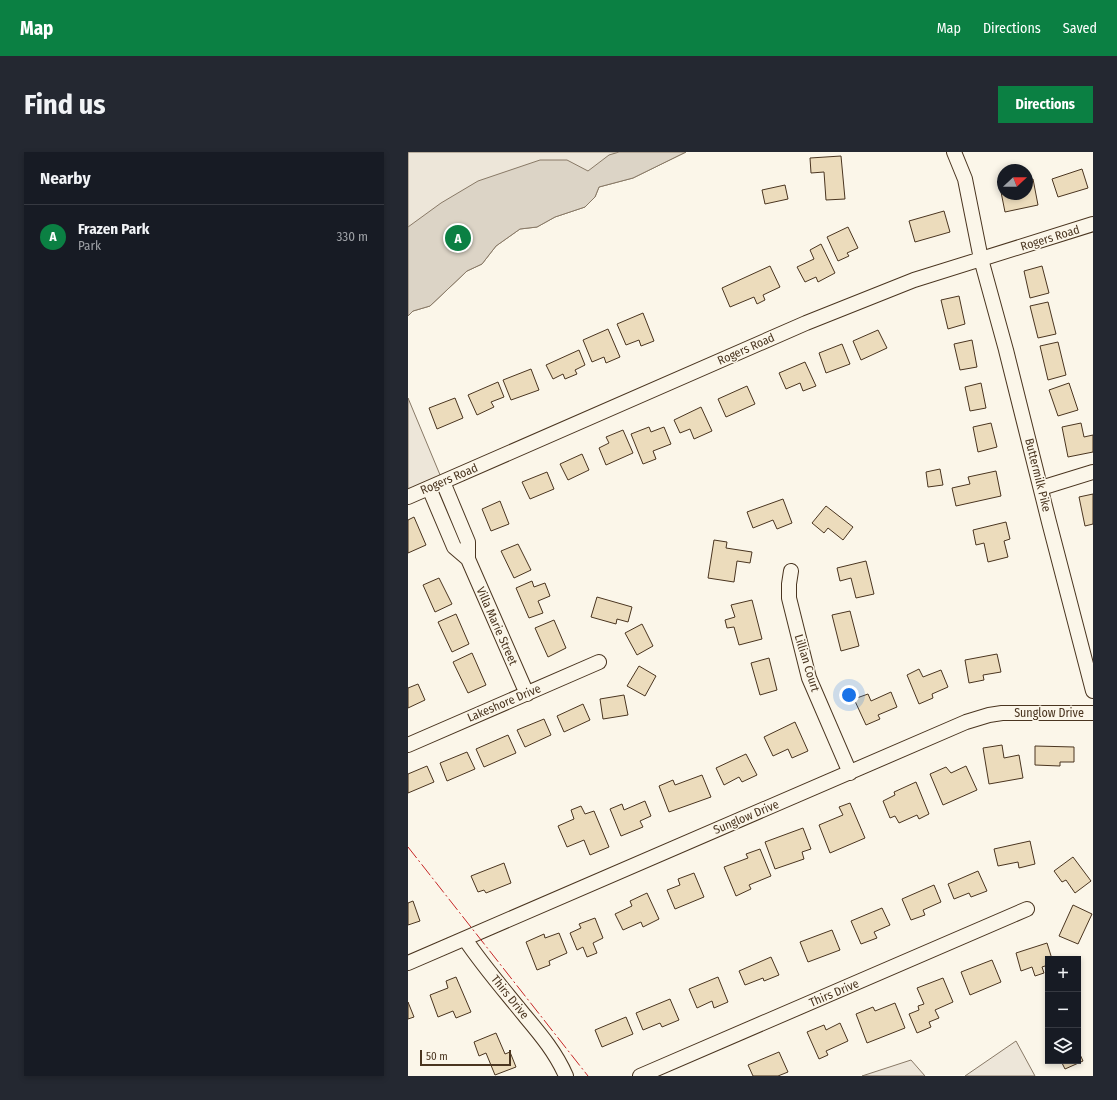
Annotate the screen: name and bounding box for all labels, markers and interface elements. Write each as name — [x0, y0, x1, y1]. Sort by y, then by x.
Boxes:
text: Map — [20, 17, 53, 40]
text: Map — [937, 20, 961, 37]
text: Directions — [983, 20, 1041, 37]
text: Saved — [1063, 20, 1097, 37]
button: Directions — [998, 86, 1093, 123]
text: Find us — [24, 88, 106, 121]
north arrow — [997, 164, 1033, 200]
text: Nearby — [40, 168, 91, 189]
text: Frazen Park — [78, 220, 149, 238]
street label: Rogers Road — [1019, 222, 1081, 254]
pin: A — [445, 223, 471, 253]
text: A — [49, 229, 57, 244]
text: 330 m — [336, 229, 368, 244]
text: Park — [78, 238, 101, 253]
street label: Rogers Road — [715, 330, 777, 368]
street label: Buttermilk Pike — [1022, 437, 1054, 513]
street label: Rogers Road — [418, 461, 480, 497]
street label: Villa Marie Street — [474, 585, 521, 667]
street label: Lillian Court — [792, 633, 822, 693]
street label: Lakeshore Drive — [465, 681, 543, 725]
your location — [839, 685, 859, 705]
street label: Sunglow Drive — [1014, 706, 1084, 720]
street label: Sunglow Drive — [711, 797, 781, 837]
map controls — [1045, 956, 1081, 1064]
button: + — [1045, 956, 1081, 992]
street label: Thirs Drive — [488, 972, 532, 1022]
street label: Thirs Drive — [807, 976, 861, 1010]
button: − — [1045, 992, 1081, 1028]
button: layers — [1045, 1028, 1081, 1064]
scale bar — [420, 1048, 511, 1067]
text: 50 m — [426, 1050, 448, 1063]

